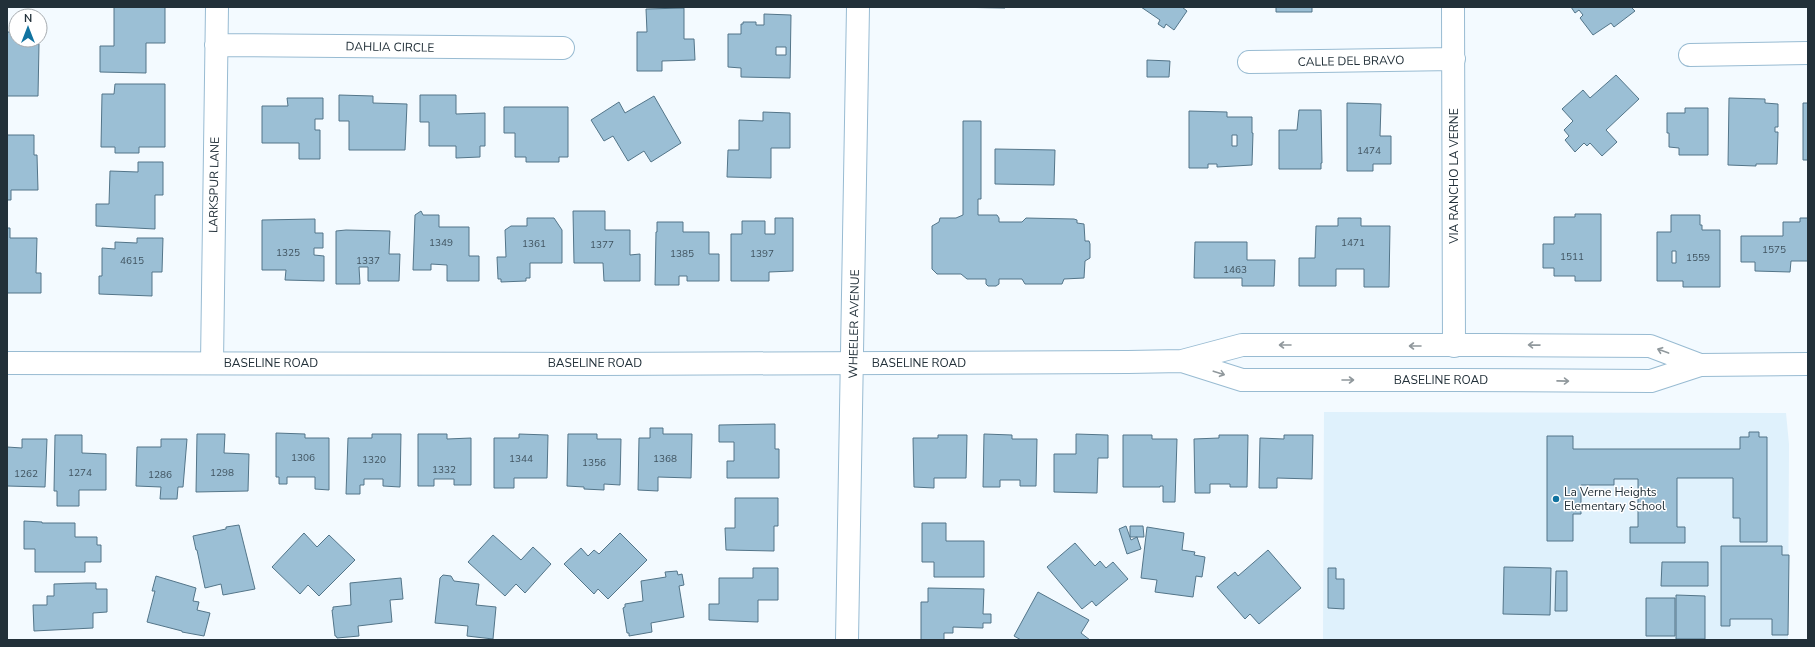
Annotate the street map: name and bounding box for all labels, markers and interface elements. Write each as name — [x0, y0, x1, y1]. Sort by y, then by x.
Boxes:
north arrow — [8, 8, 48, 48]
text: N — [24, 11, 32, 26]
street label: DAHLIA CIRCLE — [345, 38, 435, 56]
street label: CALLE DEL BRAVO — [1298, 52, 1404, 70]
street label: VIA RANCHO LA VERNE — [1446, 108, 1462, 245]
street label: LARKSPUR LANE — [205, 137, 223, 233]
house number: 1474 — [1357, 144, 1381, 158]
house number: 1349 — [429, 236, 453, 250]
house number: 1471 — [1341, 236, 1365, 250]
house number: 1361 — [522, 237, 546, 251]
house number: 1377 — [590, 238, 614, 252]
house number: 1575 — [1762, 243, 1786, 257]
house number: 1325 — [276, 246, 300, 260]
house number: 1385 — [670, 247, 694, 261]
house number: 1397 — [750, 247, 774, 261]
house number: 1511 — [1560, 250, 1584, 264]
house number: 1559 — [1686, 251, 1710, 265]
house number: 4615 — [120, 254, 144, 268]
house number: 1337 — [356, 254, 380, 268]
house number: 1463 — [1223, 263, 1247, 277]
street label: WHEELER AVENUE — [845, 269, 863, 379]
one-way arrow — [1279, 341, 1292, 349]
one-way arrow — [1528, 341, 1541, 349]
one-way arrow — [1409, 342, 1422, 350]
one-way arrow — [1658, 347, 1670, 355]
street label: BASELINE ROAD — [224, 355, 318, 371]
street label: BASELINE ROAD — [548, 355, 642, 371]
street label: BASELINE ROAD — [872, 355, 966, 371]
one-way arrow — [1212, 370, 1225, 377]
street label: BASELINE ROAD — [1394, 372, 1488, 388]
one-way arrow — [1341, 376, 1354, 384]
one-way arrow — [1556, 377, 1569, 385]
house number: 1306 — [291, 451, 315, 465]
house number: 1344 — [509, 452, 533, 466]
house number: 1368 — [653, 452, 677, 466]
house number: 1320 — [362, 453, 386, 467]
house number: 1356 — [582, 456, 606, 470]
house number: 1332 — [432, 463, 456, 477]
house number: 1274 — [68, 466, 92, 480]
house number: 1298 — [210, 466, 234, 480]
house number: 1262 — [14, 467, 38, 481]
house number: 1286 — [148, 468, 172, 482]
place label: La Verne Heights Elementary School — [1564, 484, 1666, 514]
marker: La Verne Heights Elementary School — [1551, 494, 1561, 504]

